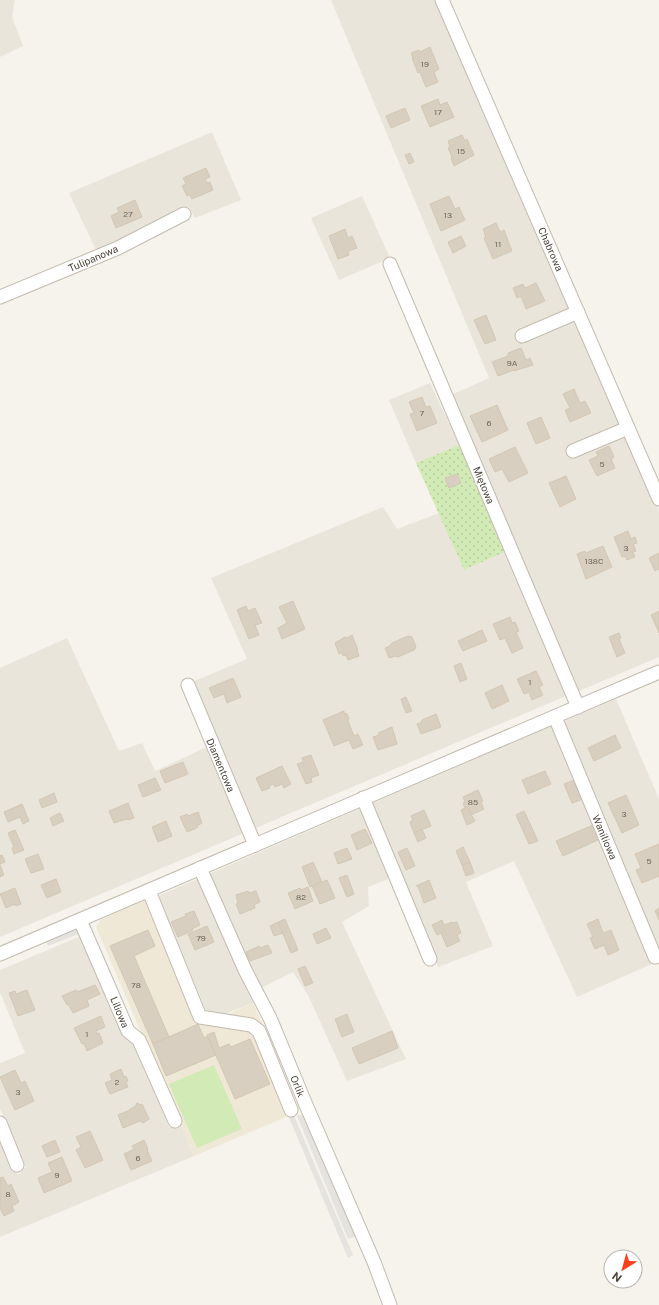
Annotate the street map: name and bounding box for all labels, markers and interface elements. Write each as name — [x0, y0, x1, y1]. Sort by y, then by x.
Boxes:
house number: 19 — [421, 59, 429, 69]
house number: 17 — [434, 107, 442, 117]
house number: 15 — [457, 146, 465, 156]
house number: 27 — [123, 209, 133, 219]
house number: 13 — [444, 210, 452, 220]
street label: Chabrowa — [536, 225, 566, 273]
house number: 11 — [495, 239, 501, 249]
street label: Tulipanowa — [66, 242, 120, 274]
house number: 9A — [507, 358, 518, 368]
house number: 7 — [420, 408, 425, 418]
house number: 6 — [487, 418, 492, 428]
house number: 5 — [599, 459, 605, 469]
street label: Miętowa — [471, 465, 497, 505]
house number: 3 — [623, 543, 629, 553]
house number: 138C — [585, 556, 604, 566]
house number: 1 — [528, 677, 532, 687]
street label: Diamentowa — [204, 736, 238, 794]
house number: 85 — [468, 797, 478, 807]
house number: 3 — [621, 809, 627, 819]
street label: Waniliowa — [590, 813, 620, 861]
house number: 5 — [646, 856, 652, 866]
house number: 82 — [296, 892, 306, 902]
house number: 79 — [196, 933, 206, 943]
house number: 78 — [131, 980, 141, 990]
street label: Liliowa — [108, 995, 132, 1029]
house number: 1 — [85, 1029, 89, 1039]
street label: Orlik — [288, 1073, 308, 1099]
house number: 2 — [115, 1077, 120, 1087]
house number: 3 — [15, 1087, 21, 1097]
house number: 6 — [136, 1153, 141, 1163]
house number: 9 — [55, 1170, 60, 1180]
house number: 8 — [5, 1189, 11, 1199]
north arrow — [603, 1249, 643, 1289]
text: N — [610, 1270, 624, 1284]

